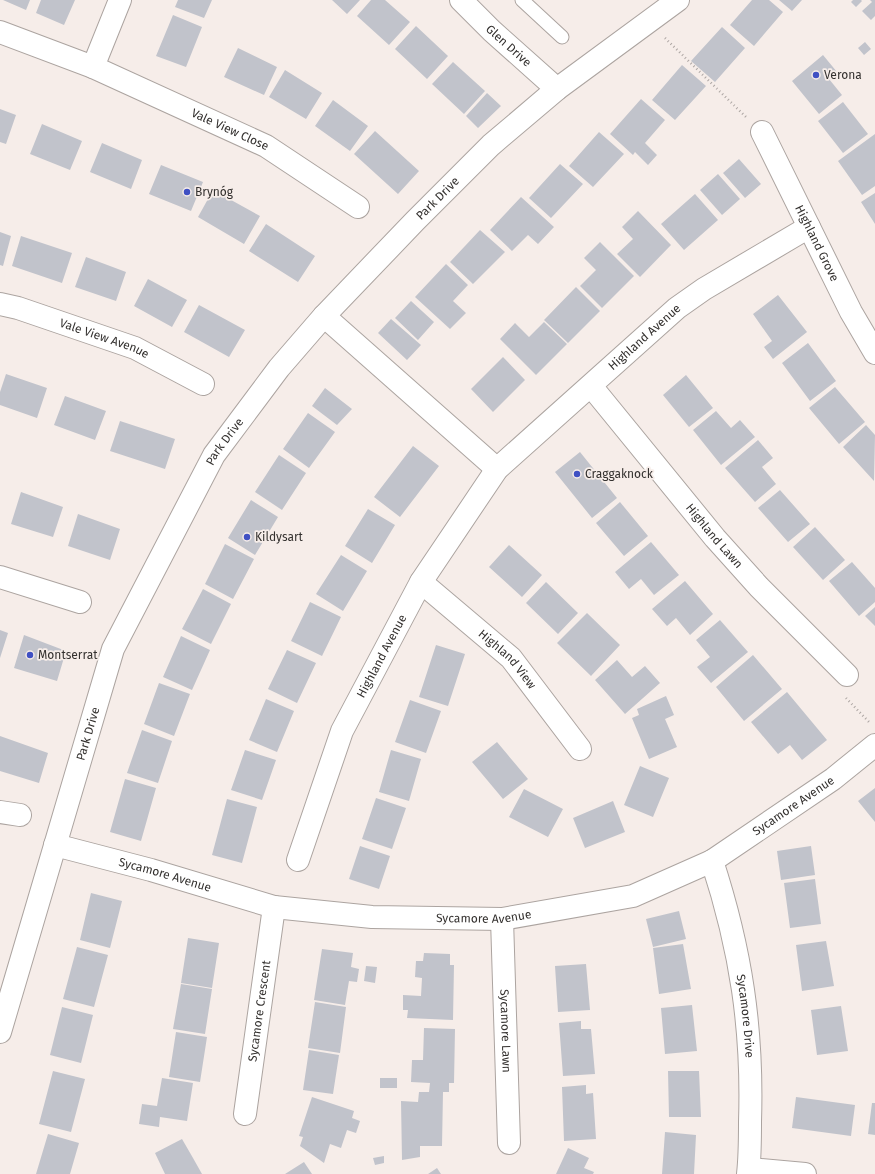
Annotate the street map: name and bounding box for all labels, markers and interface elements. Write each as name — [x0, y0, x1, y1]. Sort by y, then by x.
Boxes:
street label: Glen Drive — [483, 22, 534, 70]
place label: Verona — [824, 68, 862, 82]
marker: Verona — [811, 70, 821, 80]
street label: Vale View Close — [189, 106, 271, 153]
street label: Park Drive — [413, 174, 462, 223]
place label: Brynóg — [195, 185, 234, 199]
marker: Brynóg — [182, 187, 192, 197]
street label: Highland Grove — [792, 203, 842, 284]
street label: Highland Avenue — [605, 301, 683, 373]
street label: Vale View Avenue — [58, 316, 152, 361]
street label: Park Drive — [203, 415, 246, 468]
place label: Craggaknock — [585, 467, 654, 481]
marker: Craggaknock — [572, 469, 582, 479]
street label: Highland Lawn — [683, 501, 746, 571]
place label: Kildysart — [255, 530, 304, 544]
marker: Kildysart — [242, 532, 252, 542]
street label: Highland Avenue — [354, 612, 409, 700]
street label: Highland View — [475, 626, 539, 692]
place label: Montserrat — [38, 648, 98, 662]
marker: Montserrat — [25, 650, 35, 660]
street label: Park Drive — [74, 705, 103, 762]
street label: Sycamore Avenue — [750, 773, 837, 838]
street label: Sycamore Avenue — [117, 855, 213, 895]
street label: Sycamore Avenue — [436, 907, 532, 926]
street label: Sycamore Crescent — [245, 959, 274, 1063]
street label: Sycamore Drive — [734, 973, 757, 1058]
street label: Sycamore Lawn — [497, 989, 514, 1073]

